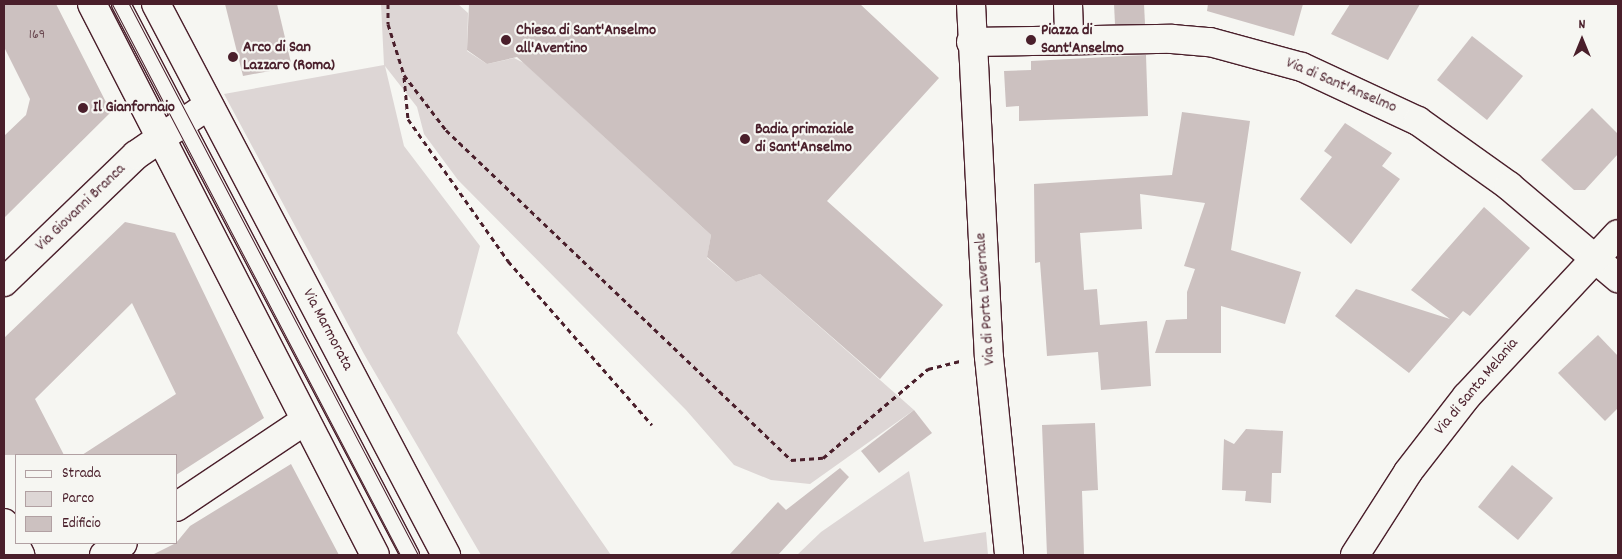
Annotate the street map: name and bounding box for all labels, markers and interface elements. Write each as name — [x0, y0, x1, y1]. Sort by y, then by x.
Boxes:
north arrow — [1557, 15, 1607, 65]
text: N — [1579, 15, 1585, 35]
place label: Chiesa di Sant'Anselmo all'Aventino — [516, 21, 656, 59]
place label: Piazza di Sant'Anselmo — [1041, 21, 1124, 59]
house number: 169 — [29, 27, 45, 43]
marker: Chiesa di Sant'Anselmo all'Aventino — [500, 34, 512, 46]
marker: Piazza di Sant'Anselmo — [1025, 34, 1037, 46]
place label: Arco di San Lazzaro (Roma) — [243, 38, 335, 76]
marker: Arco di San Lazzaro (Roma) — [227, 51, 239, 63]
street label: Via di Sant'Anselmo — [1283, 54, 1399, 118]
place label: Il Gianfornaio — [93, 98, 175, 118]
marker: Il Gianfornaio — [77, 102, 89, 114]
place label: Badia primaziale di Sant'Anselmo — [755, 120, 854, 158]
marker: Badia primaziale di Sant'Anselmo — [739, 133, 751, 145]
street label: Via Giovanni Branca — [32, 160, 130, 256]
street label: Via di Porta Lavernale — [972, 232, 1000, 366]
street label: Via Marmorata — [297, 286, 357, 374]
street label: Via di Santa Melania — [1431, 335, 1523, 439]
legend — [15, 454, 178, 544]
text: Strada — [62, 463, 101, 485]
text: Parco — [62, 488, 94, 510]
text: Edificio — [62, 513, 101, 535]

